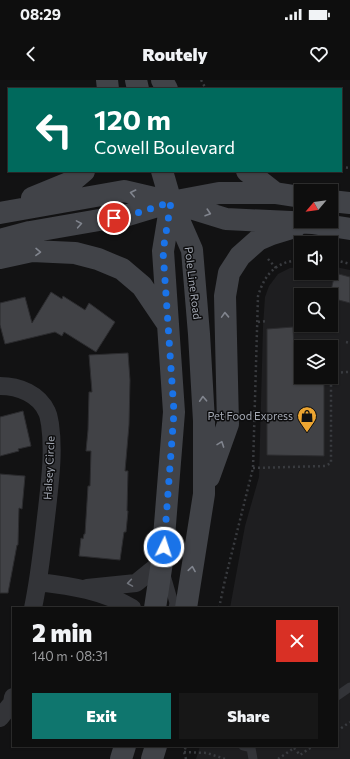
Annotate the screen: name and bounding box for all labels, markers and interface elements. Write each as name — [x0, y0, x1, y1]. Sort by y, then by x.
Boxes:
text: 08:29 — [20, 5, 61, 23]
icon: back — [20, 43, 42, 65]
text: Routely — [142, 43, 208, 65]
icon: heart — [308, 43, 330, 65]
text: 120 m — [94, 102, 171, 136]
icon: left — [28, 104, 80, 156]
text: Cowell Boulevard — [94, 136, 235, 158]
north arrow — [294, 184, 338, 228]
map controls — [294, 184, 338, 384]
one-way arrow — [130, 190, 136, 198]
pin — [97, 201, 131, 235]
icon: arrive — [103, 207, 125, 229]
one-way arrow — [204, 209, 211, 217]
one-way arrow — [76, 220, 82, 229]
button: sound — [294, 236, 338, 280]
street label: Pole Line Road — [183, 246, 204, 320]
one-way arrow — [35, 247, 41, 256]
button: search — [294, 288, 338, 332]
one-way arrow — [221, 312, 229, 318]
button: layers — [294, 340, 338, 384]
one-way arrow — [198, 396, 207, 402]
shop icon: Pet Food Express — [296, 405, 318, 433]
place label: Pet Food Express — [207, 409, 293, 422]
street label: Halsey Circle — [40, 436, 57, 500]
one-way arrow — [217, 440, 225, 447]
position arrow — [143, 526, 185, 568]
one-way arrow — [187, 566, 196, 573]
one-way arrow — [127, 578, 134, 587]
text: 2 min — [32, 618, 92, 647]
button: close — [276, 620, 318, 662]
text: 140 m · 08:31 — [32, 648, 108, 664]
button: Exit — [32, 693, 171, 739]
button: Share — [179, 693, 318, 739]

